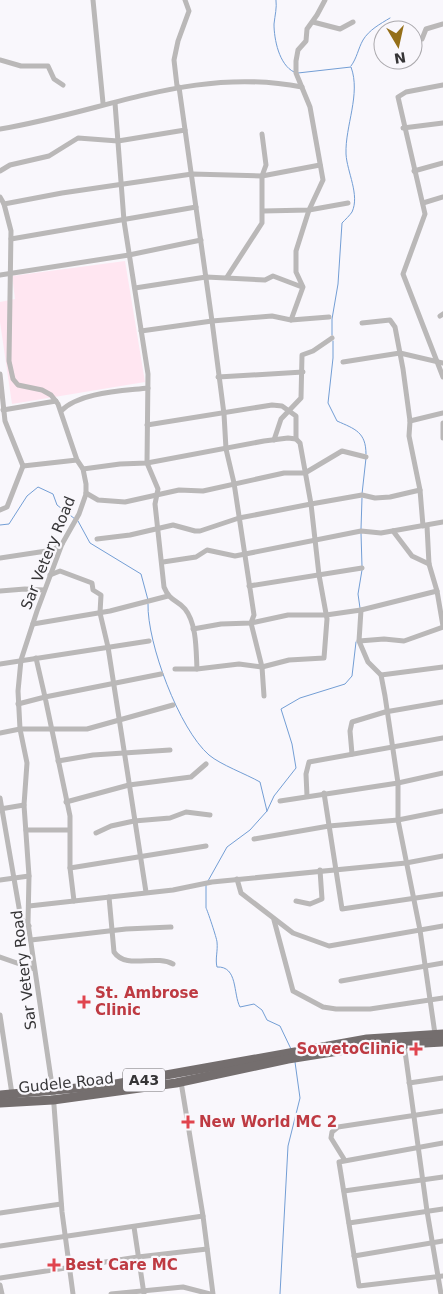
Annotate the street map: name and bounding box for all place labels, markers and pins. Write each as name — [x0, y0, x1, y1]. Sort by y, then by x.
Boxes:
place label: St. Ambrose Clinic — [95, 984, 199, 1019]
marker: St. Ambrose Clinic — [77, 995, 91, 1009]
place label: SowetoClinic — [296, 1040, 405, 1058]
marker: SowetoClinic — [409, 1042, 423, 1056]
place label: New World MC 2 — [199, 1113, 337, 1131]
marker: New World MC 2 — [181, 1115, 195, 1129]
place label: Best Care MC — [65, 1256, 178, 1274]
marker: Best Care MC — [47, 1258, 61, 1272]

